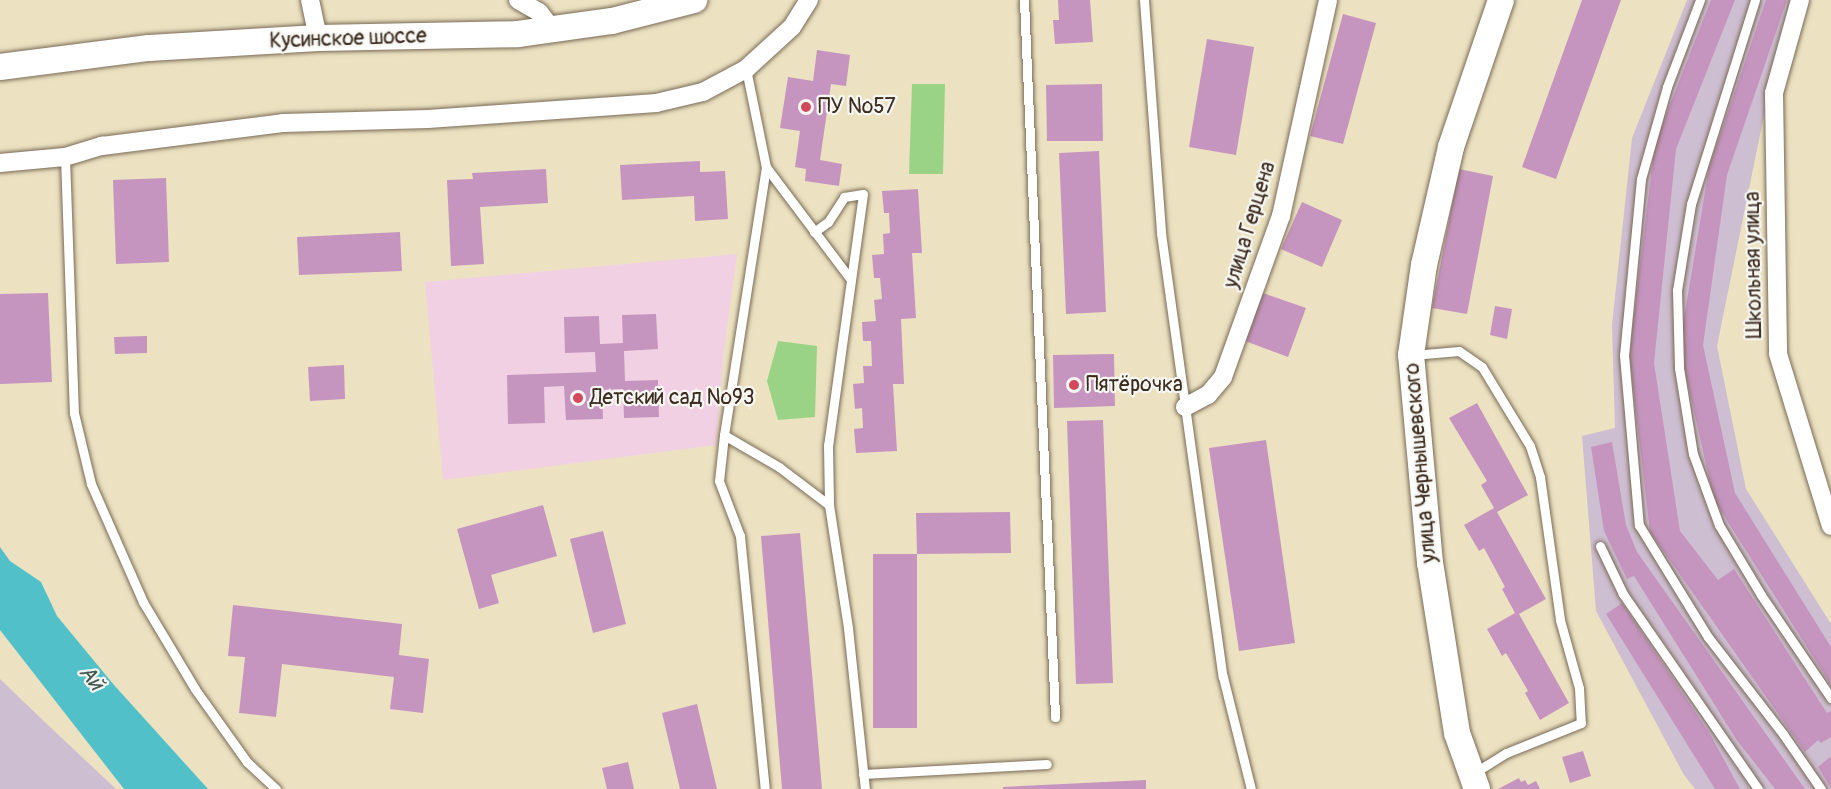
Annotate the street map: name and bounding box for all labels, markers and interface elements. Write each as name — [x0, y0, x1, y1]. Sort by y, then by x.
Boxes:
street label: Кусинское шоссе — [269, 24, 427, 54]
place label: ПУ №57 — [818, 94, 896, 120]
marker: ПУ №57 — [799, 100, 813, 114]
street label: улица Герцена — [1219, 159, 1281, 291]
street label: Школьная улица — [1740, 191, 1768, 339]
street label: улица Чернышевского — [1400, 362, 1442, 564]
place label: Пятёрочка — [1086, 372, 1183, 398]
marker: Пятёрочка — [1067, 378, 1081, 392]
place label: Детский сад №93 — [590, 385, 755, 411]
marker: Детский сад №93 — [571, 391, 585, 405]
water label: Ай — [73, 660, 109, 696]

